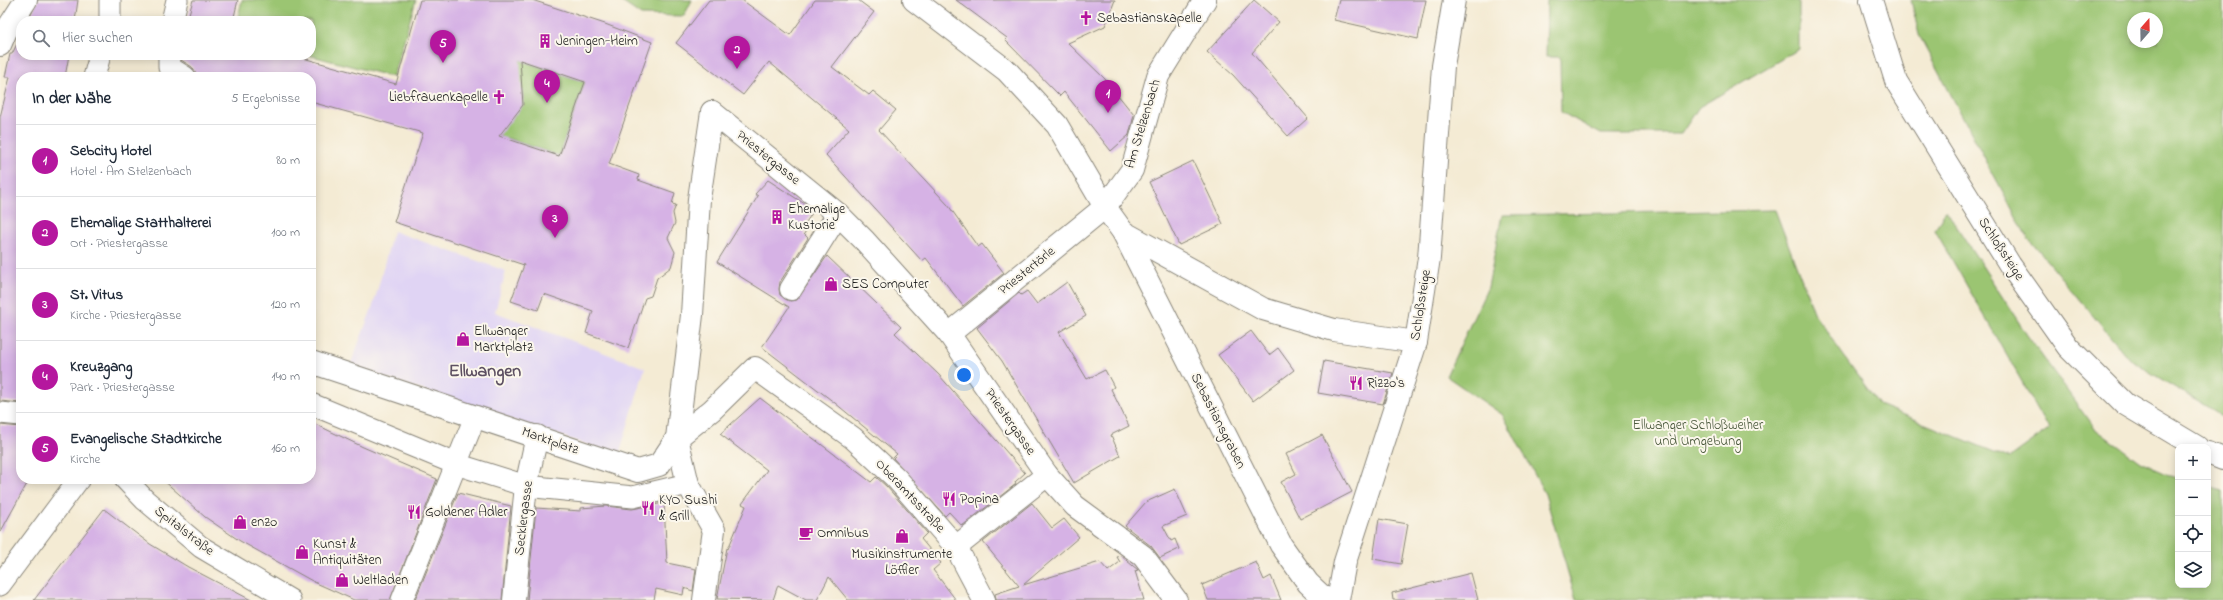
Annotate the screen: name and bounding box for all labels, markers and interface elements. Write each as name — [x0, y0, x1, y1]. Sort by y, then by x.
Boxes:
place label: Sebastianskapelle — [1097, 8, 1202, 29]
church icon: Sebastianskapelle — [1078, 10, 1094, 26]
north arrow — [2127, 12, 2163, 48]
search box — [16, 16, 316, 60]
icon: search — [30, 27, 52, 49]
text: Hier suchen — [62, 27, 133, 49]
pin: 5 — [430, 30, 456, 63]
place label: Jeningen-Heim — [556, 31, 638, 53]
building icon: Jeningen-Heim — [537, 33, 553, 49]
pin: 2 — [724, 36, 750, 69]
pin: 4 — [534, 70, 560, 103]
street label: Am Stelzenbach — [1119, 77, 1167, 171]
pin: 1 — [1095, 80, 1121, 113]
text: In der Nähe — [32, 86, 111, 111]
place label: Liebfrauenkapelle — [389, 87, 489, 108]
text: 5 Ergebnisse — [231, 89, 300, 108]
church icon: Liebfrauenkapelle — [491, 89, 507, 105]
street label: Priestergasse — [731, 126, 805, 192]
text: Sebcity Hotel — [70, 140, 152, 162]
text: 1 — [43, 151, 47, 170]
text: 80 m — [276, 151, 300, 170]
text: Hotel · Am Stelzenbach — [70, 162, 192, 181]
place label: Ehemalige Kustorie — [788, 199, 846, 236]
pin: 3 — [542, 205, 568, 238]
building icon: Ehemalige Kustorie — [769, 209, 785, 225]
text: Ehemalige Statthalterei — [70, 212, 212, 234]
street label: Schloßsteige — [1972, 213, 2030, 286]
text: 2 — [42, 223, 48, 242]
text: 100 m — [271, 223, 300, 242]
text: Ort · Priestergasse — [70, 234, 168, 253]
street label: Priestertörle — [994, 241, 1061, 300]
street label: Schloßsteige — [1405, 267, 1438, 342]
place label: SES Computer — [842, 274, 929, 295]
shop icon: SES Computer — [823, 276, 839, 292]
text: St. Vitus — [70, 284, 123, 306]
text: 3 — [42, 295, 48, 314]
text: 120 m — [270, 295, 300, 314]
text: Kirche · Priestergasse — [70, 306, 181, 325]
place label: Ellwanger Marktplatz — [474, 321, 533, 358]
shop icon: Ellwanger Marktplatz — [455, 331, 471, 347]
text: Kreuzgang — [70, 356, 132, 378]
district label: Ellwangen — [449, 359, 521, 386]
your location — [954, 365, 974, 385]
text: 4 — [42, 367, 48, 386]
text: 140 m — [272, 367, 300, 386]
street label: Sebastiansgraben — [1184, 369, 1251, 473]
place label: Rizzo's — [1367, 373, 1405, 394]
restaurant icon: Rizzo's — [1348, 375, 1364, 391]
text: Park · Priestergasse — [70, 378, 174, 397]
street label: Priestergasse — [978, 384, 1041, 461]
park label: Ellwanger Schloßweiher und Umgebung — [1633, 415, 1764, 453]
street label: Marktplatz — [519, 421, 581, 461]
text: Evangelische Stadtkirche — [70, 428, 222, 450]
text: 5 — [41, 439, 49, 458]
text: 160 m — [271, 439, 300, 458]
map controls — [2175, 444, 2211, 588]
button: + — [2175, 444, 2211, 480]
text: Kirche — [70, 450, 100, 469]
street label: Oberamtsstraße — [870, 454, 950, 538]
street label: Secklergasse — [509, 479, 540, 557]
button: − — [2175, 480, 2211, 516]
place label: Popina — [960, 489, 999, 510]
place label: KYO Sushi & Grill — [659, 490, 717, 527]
restaurant icon: Popina — [941, 491, 957, 507]
restaurant icon: KYO Sushi & Grill — [640, 500, 656, 516]
street label: Spitalstraße — [150, 501, 219, 562]
place label: Goldener Adler — [425, 502, 508, 523]
restaurant icon: Goldener Adler — [406, 504, 422, 520]
place label: enzo — [251, 512, 277, 533]
shop icon: enzo — [232, 514, 248, 530]
button: locate — [2175, 516, 2211, 552]
place label: Omnibus — [817, 523, 869, 544]
cafe icon: Omnibus — [798, 525, 814, 541]
shop icon: Musikinstrumente Löffler — [894, 528, 910, 544]
place label: Kunst & Antiquitäten — [313, 534, 382, 571]
shop icon: Kunst & Antiquitäten — [294, 544, 310, 560]
place label: Musikinstrumente Löffler — [852, 544, 953, 581]
button: layers — [2175, 552, 2211, 588]
place label: Weltladen — [353, 570, 408, 591]
shop icon: Weltladen — [334, 572, 350, 588]

